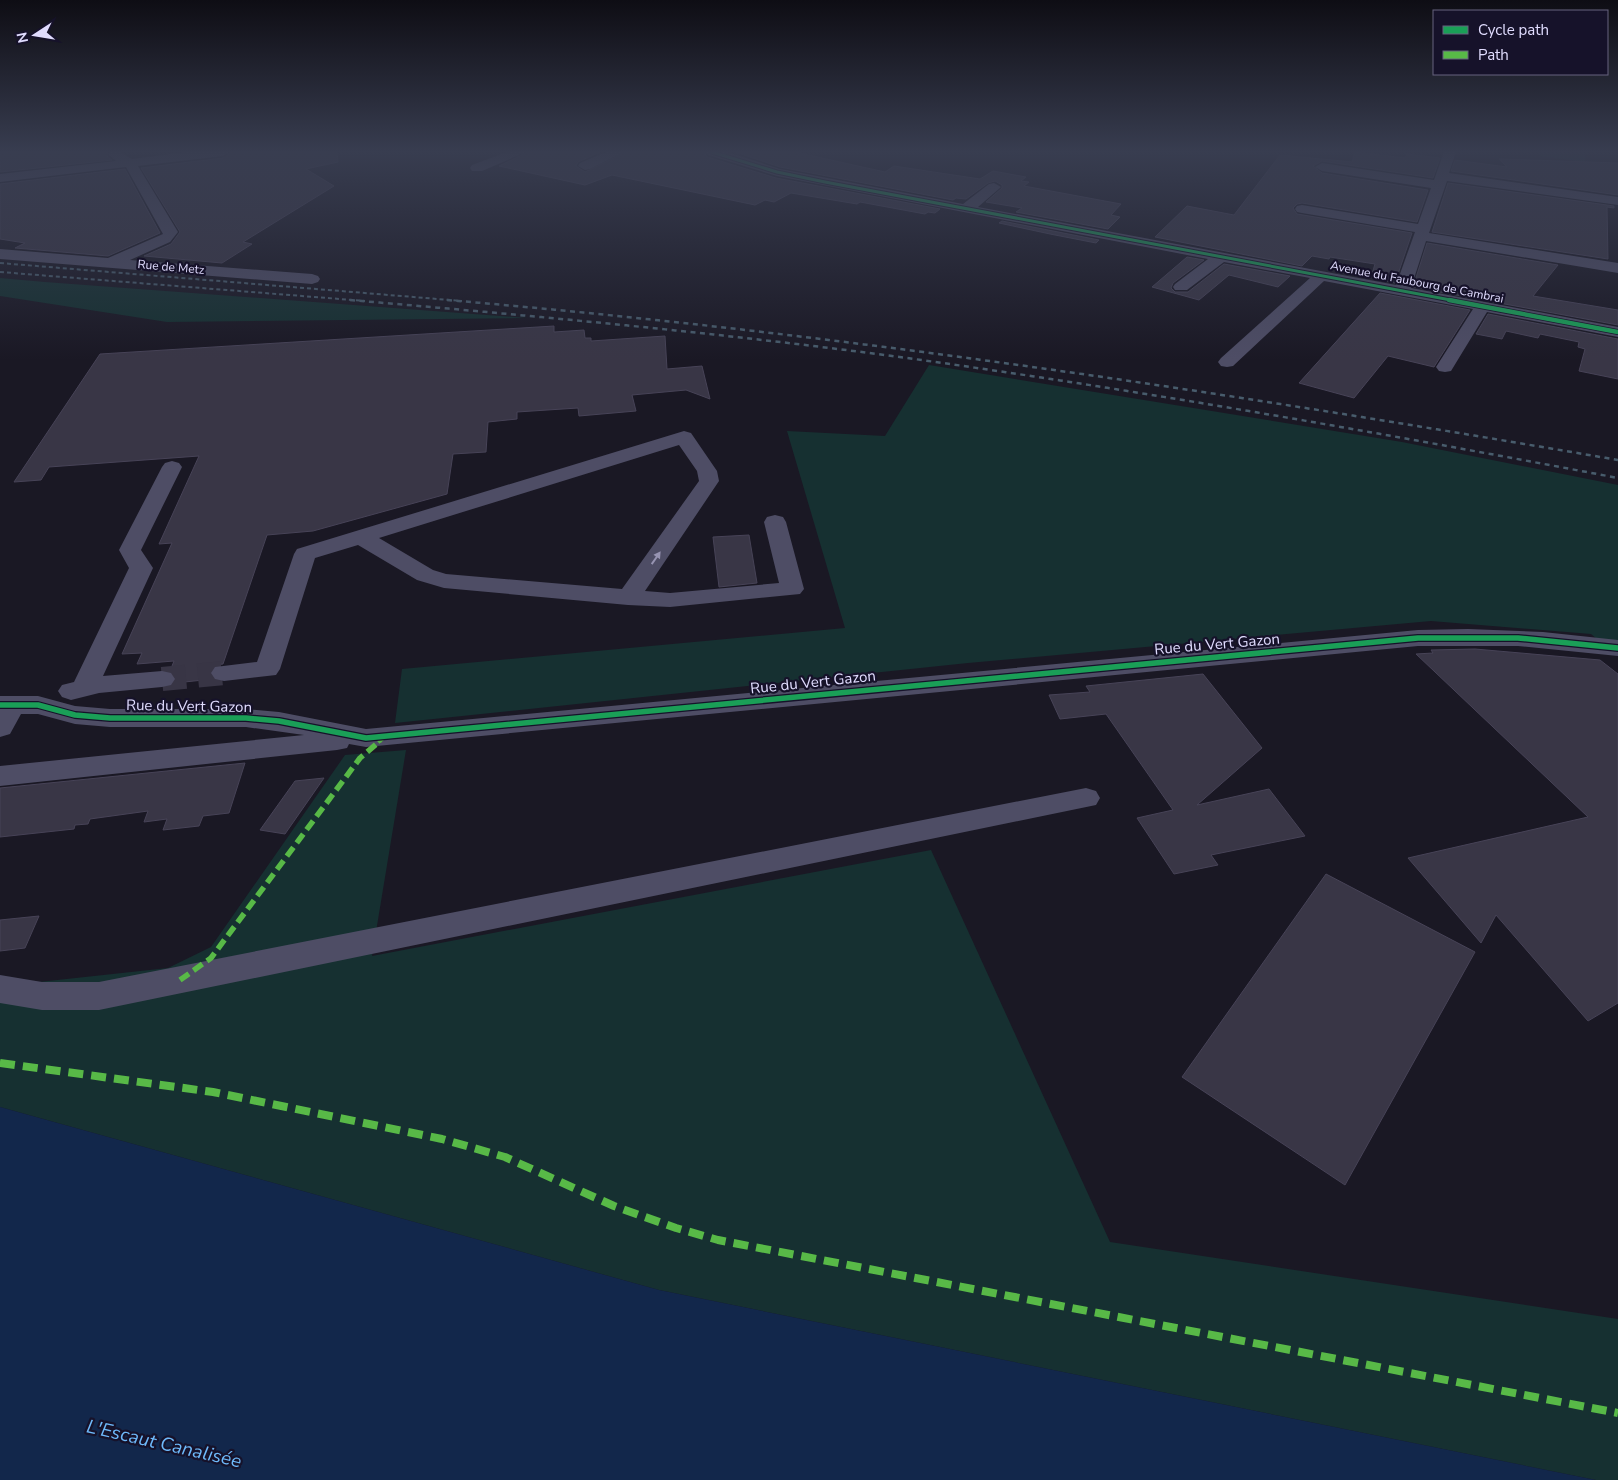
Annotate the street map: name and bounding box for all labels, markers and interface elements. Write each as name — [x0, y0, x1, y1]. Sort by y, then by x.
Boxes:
north arrow — [10, 10, 60, 60]
legend — [1433, 10, 1608, 75]
text: Cycle path — [1478, 20, 1549, 40]
text: N — [12, 30, 33, 45]
text: Path — [1478, 45, 1509, 65]
street label: Rue de Metz — [137, 256, 206, 278]
street label: Avenue du Faubourg de Cambrai — [1329, 257, 1505, 307]
one-way arrow — [651, 551, 661, 565]
street label: Rue du Vert Gazon — [1153, 629, 1281, 659]
street label: Rue du Vert Gazon — [749, 665, 877, 699]
street label: Rue du Vert Gazon — [126, 695, 252, 717]
water label: L'Escaut Canalisée — [84, 1414, 244, 1474]

